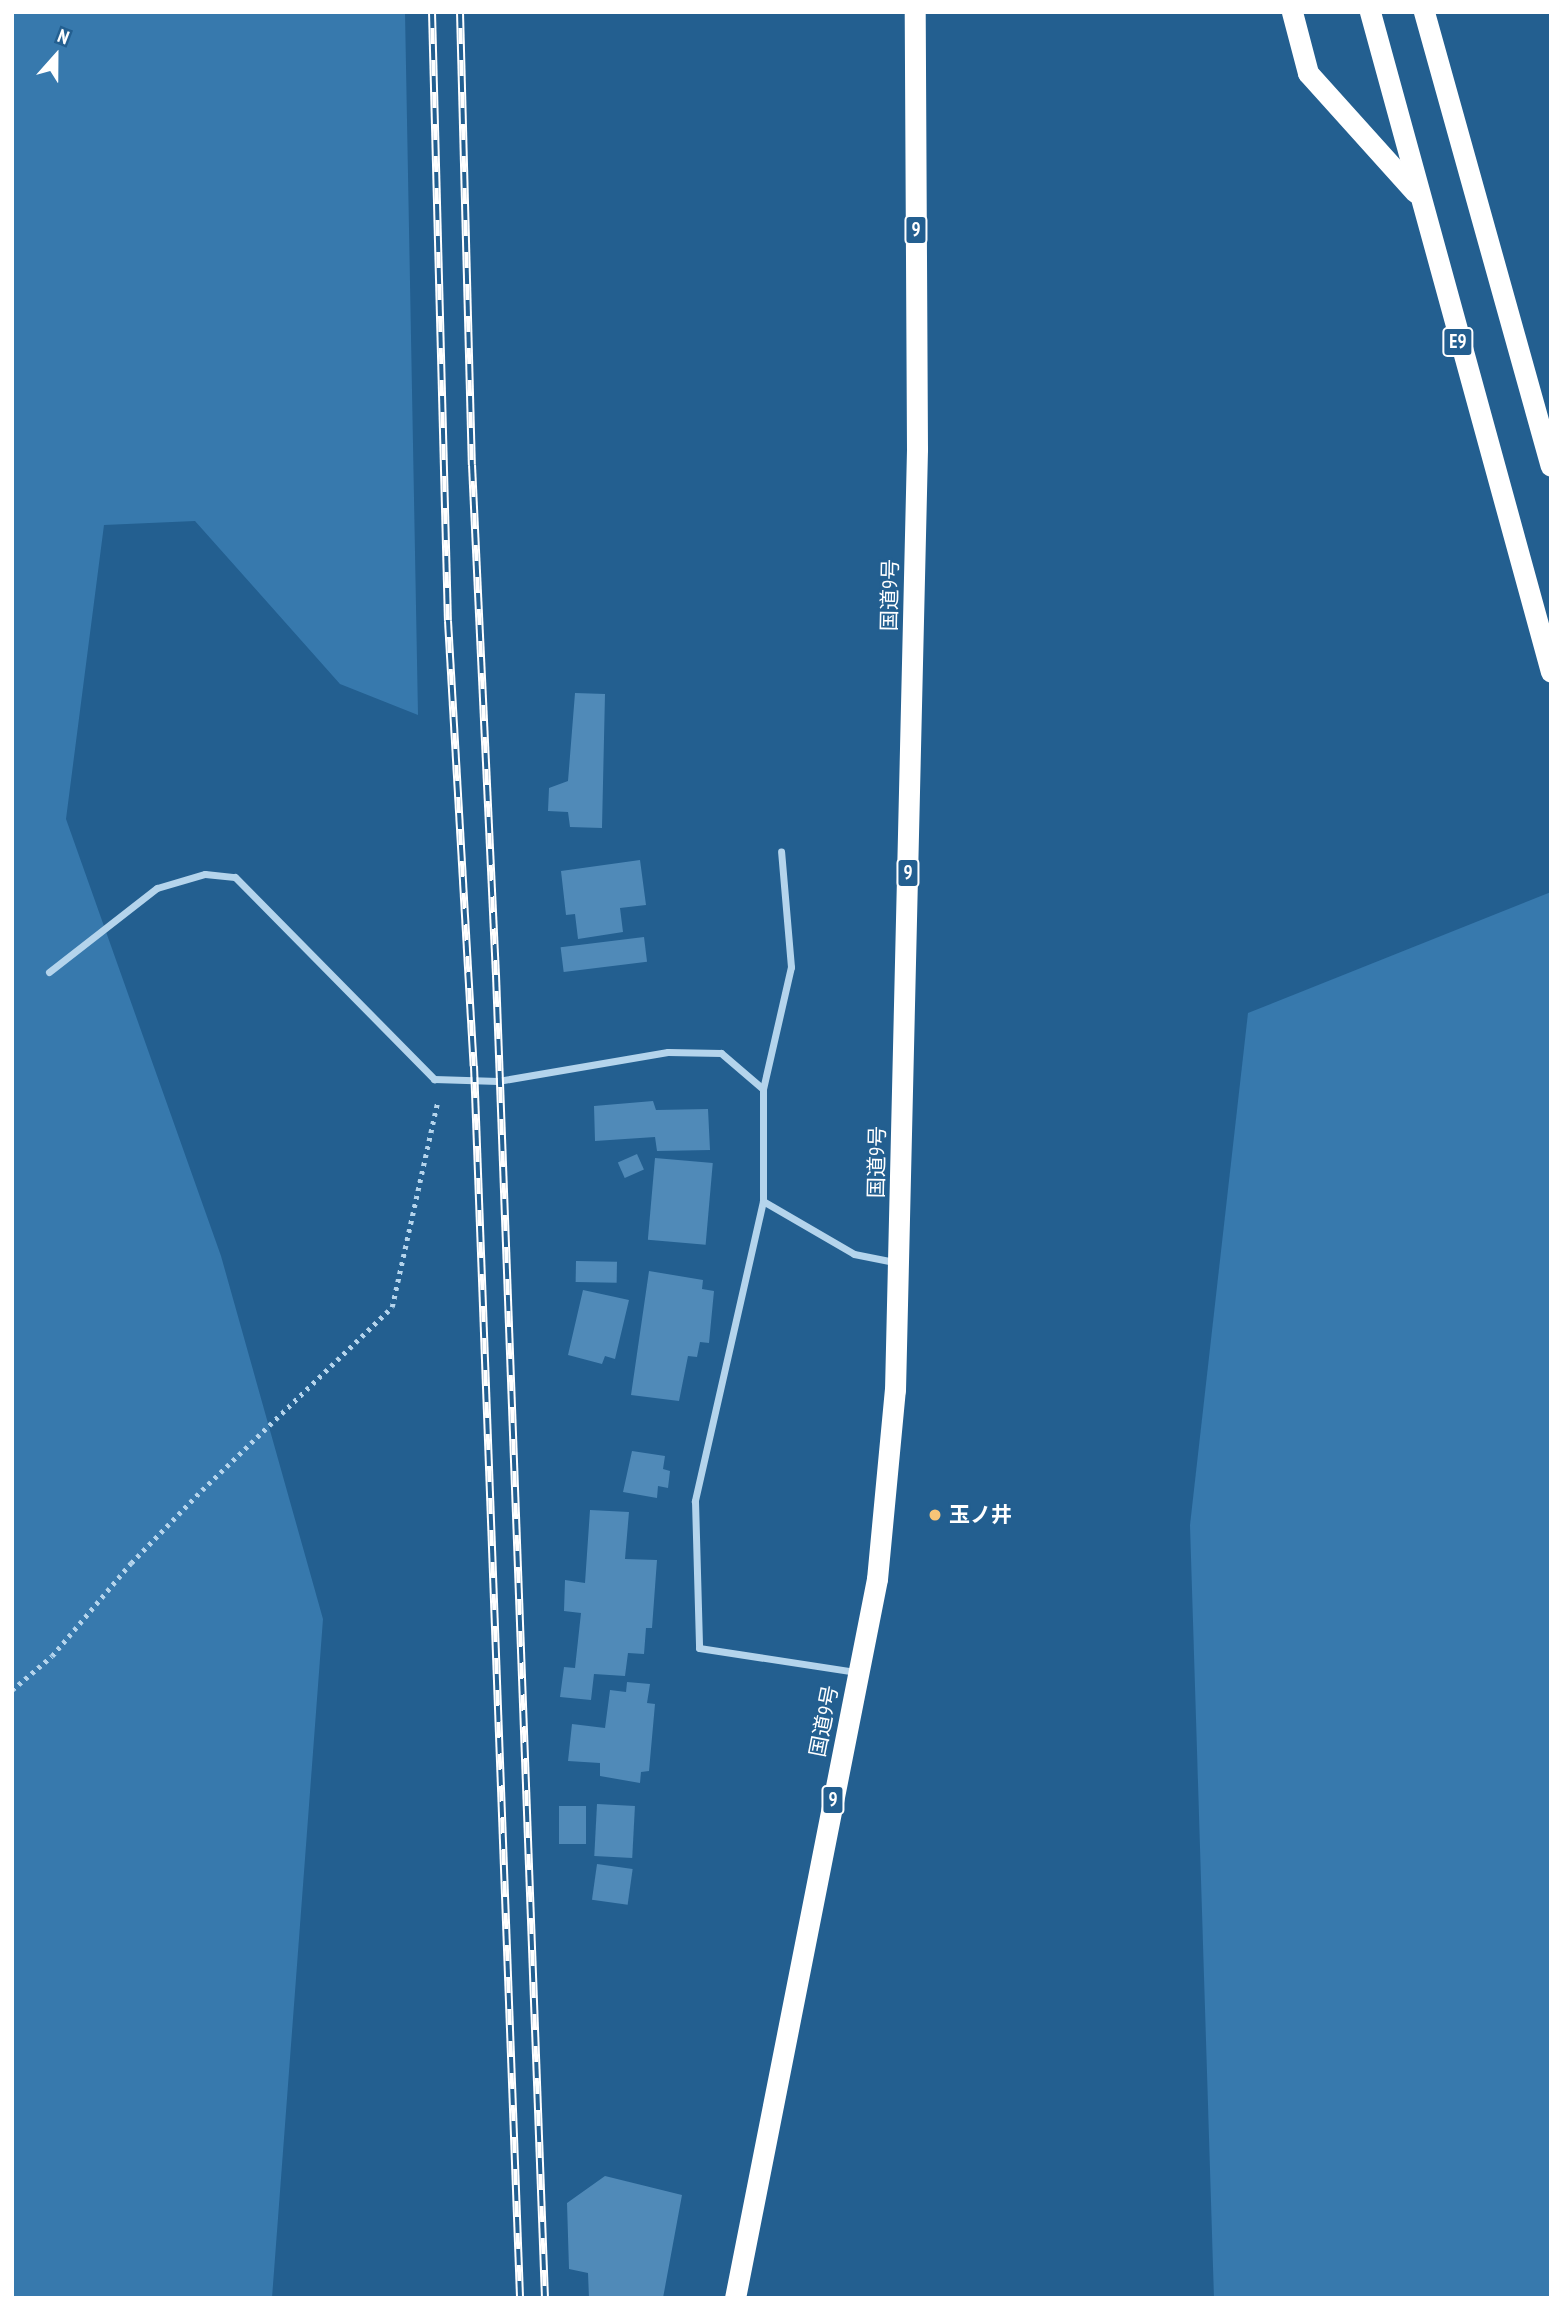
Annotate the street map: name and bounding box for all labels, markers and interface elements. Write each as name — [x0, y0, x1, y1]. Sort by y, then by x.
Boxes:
north arrow — [21, 21, 91, 91]
text: N — [54, 23, 73, 49]
road number: 9 — [904, 214, 928, 246]
road number: E9 — [1442, 326, 1474, 358]
street label: 国道9号 — [877, 559, 903, 631]
road number: 9 — [896, 858, 920, 888]
street label: 国道9号 — [864, 1126, 890, 1198]
place label: 玉ノ井 — [949, 1502, 1012, 1528]
marker: 玉ノ井 — [927, 1507, 943, 1523]
street label: 国道9号 — [805, 1683, 843, 1759]
road number: 9 — [821, 1784, 845, 1816]

